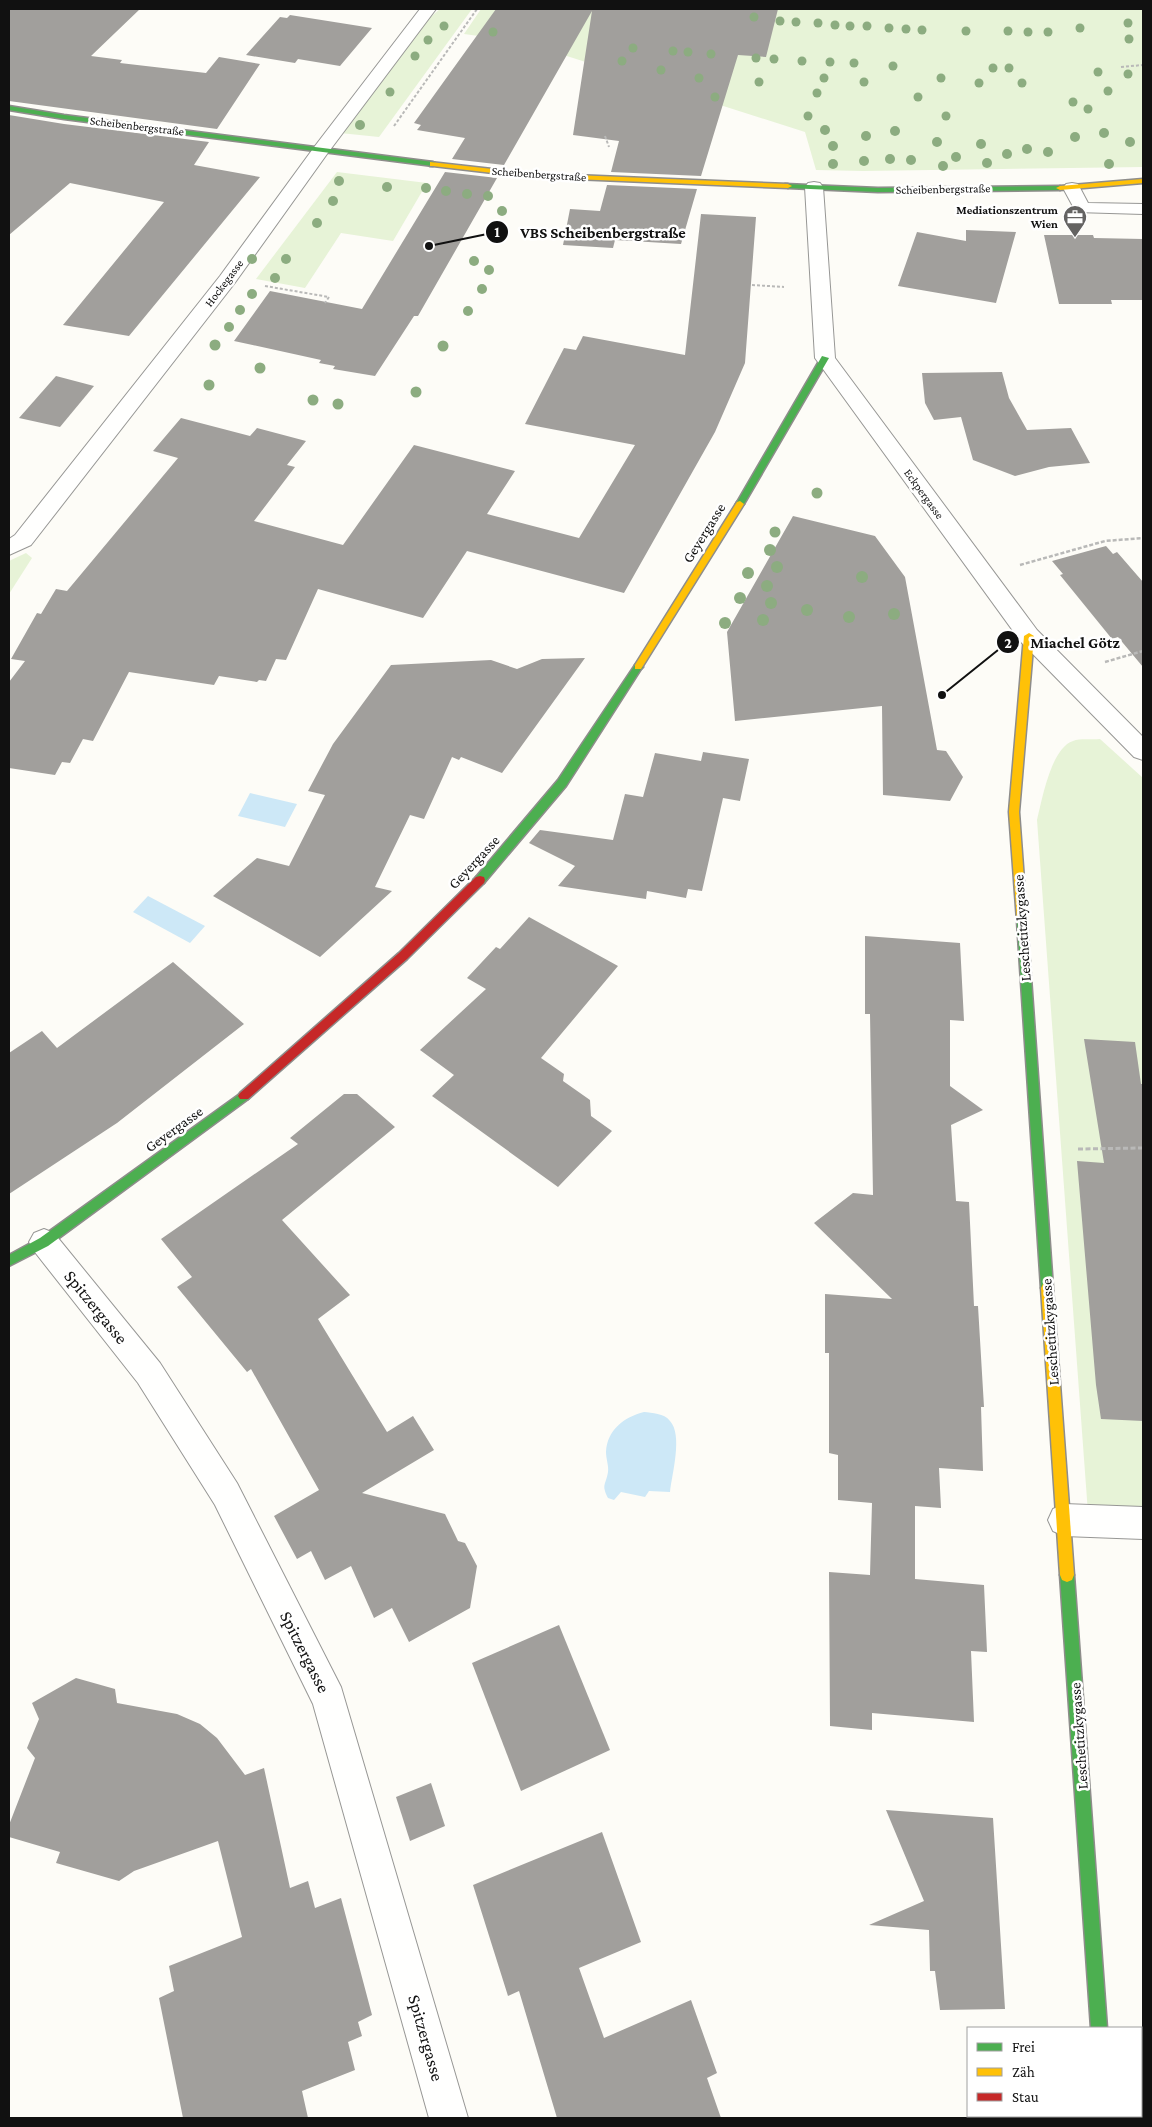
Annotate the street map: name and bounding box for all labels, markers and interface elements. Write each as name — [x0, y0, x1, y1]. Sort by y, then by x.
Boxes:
street label: Scheibenbergstraße — [89, 113, 185, 139]
street label: Scheibenbergstraße — [491, 164, 587, 184]
street label: Scheibenbergstraße — [896, 181, 990, 197]
place label: Mediationszentrum Wien — [956, 203, 1059, 231]
office icon: Mediationszentrum Wien — [1062, 204, 1088, 238]
callout: VBS Scheibenbergstraße — [485, 216, 695, 247]
text: 1 — [494, 224, 500, 240]
text: VBS Scheibenbergstraße — [519, 224, 686, 241]
street label: Hockegasse — [202, 257, 246, 309]
street label: Eckpergasse — [901, 466, 947, 522]
street label: Geyergasse — [679, 500, 730, 566]
callout: Miachel Götz — [996, 627, 1130, 658]
text: Miachel Götz — [1030, 634, 1120, 651]
text: 2 — [1004, 635, 1012, 651]
street label: Geyergasse — [445, 832, 504, 893]
street label: Leschetitzkygasse — [1010, 874, 1035, 982]
street label: Geyergasse — [142, 1103, 207, 1156]
street label: Spitzergasse — [60, 1266, 132, 1348]
street label: Leschetitzkygasse — [1038, 1278, 1063, 1386]
street label: Spitzergasse — [276, 1608, 334, 1696]
street label: Leschetitzkygasse — [1067, 1682, 1092, 1790]
street label: Spitzergasse — [404, 1992, 448, 2084]
legend — [967, 2027, 1142, 2117]
text: Frei — [1012, 2039, 1035, 2055]
text: Zäh — [1012, 2064, 1035, 2080]
text: Stau — [1012, 2089, 1039, 2105]

